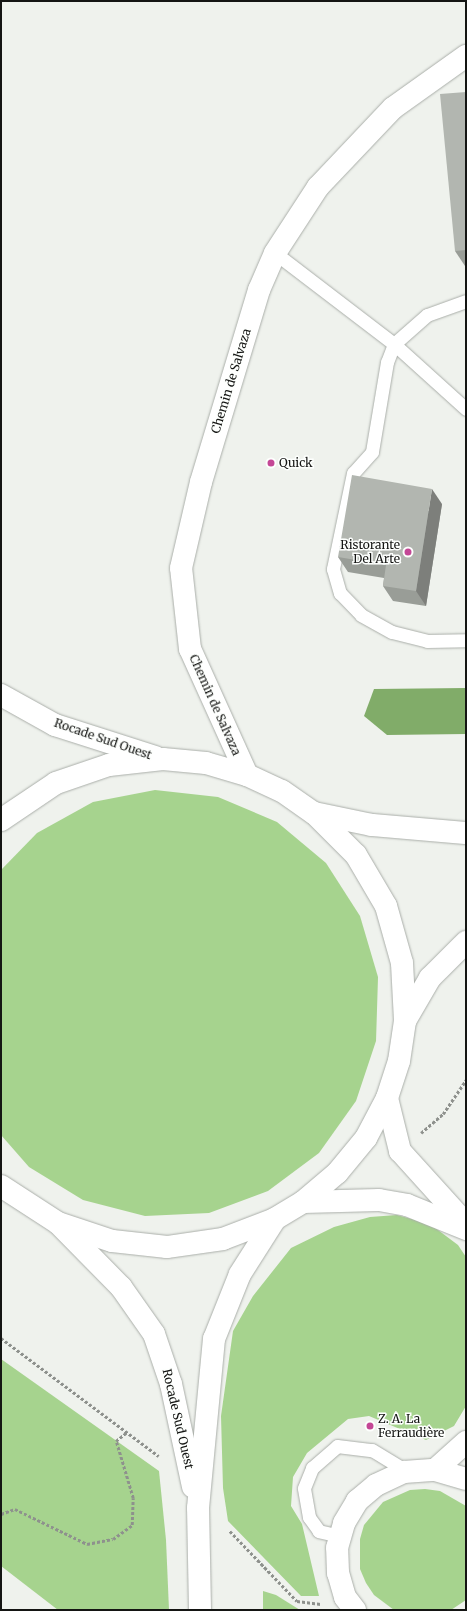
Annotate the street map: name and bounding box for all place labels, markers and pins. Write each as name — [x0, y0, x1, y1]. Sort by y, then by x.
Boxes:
place label: Quick — [279, 456, 313, 470]
marker: Quick — [266, 458, 276, 468]
place label: Ristorante Del Arte — [340, 538, 400, 566]
marker: Ristorante Del Arte — [403, 547, 413, 557]
place label: Z. A. La Ferraudière — [378, 1412, 444, 1440]
marker: Z. A. La Ferraudière — [365, 1421, 375, 1431]

